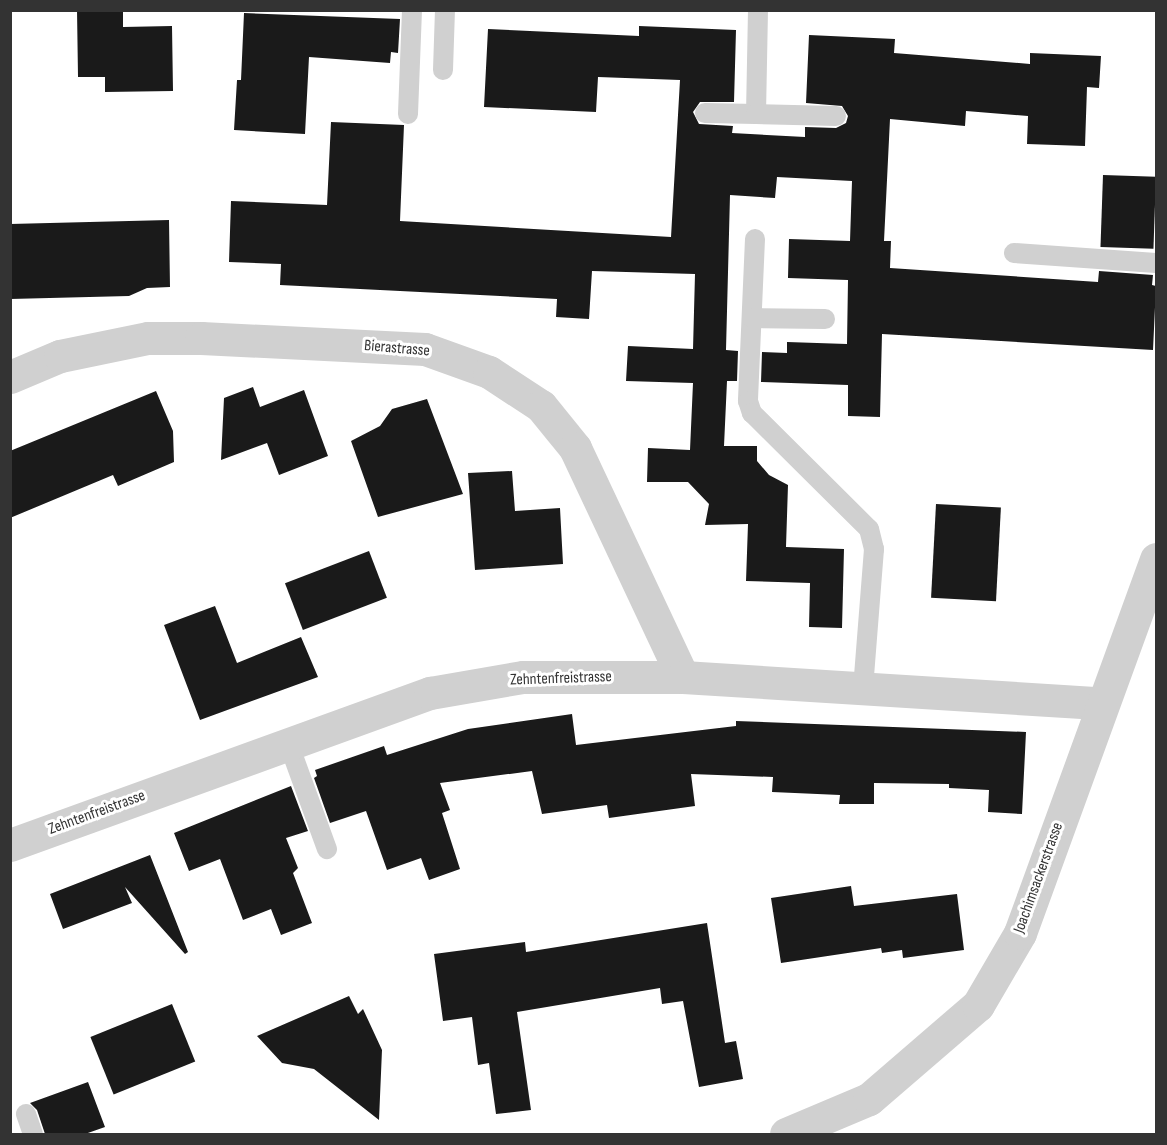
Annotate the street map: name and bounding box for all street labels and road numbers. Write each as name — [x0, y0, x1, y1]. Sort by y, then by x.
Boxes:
street label: Bierastrasse — [363, 337, 431, 361]
street label: Zehntenfreistrasse — [510, 668, 612, 690]
street label: Zehntenfreistrasse — [46, 787, 148, 839]
street label: Joachimsackerstrasse — [1010, 820, 1068, 936]

